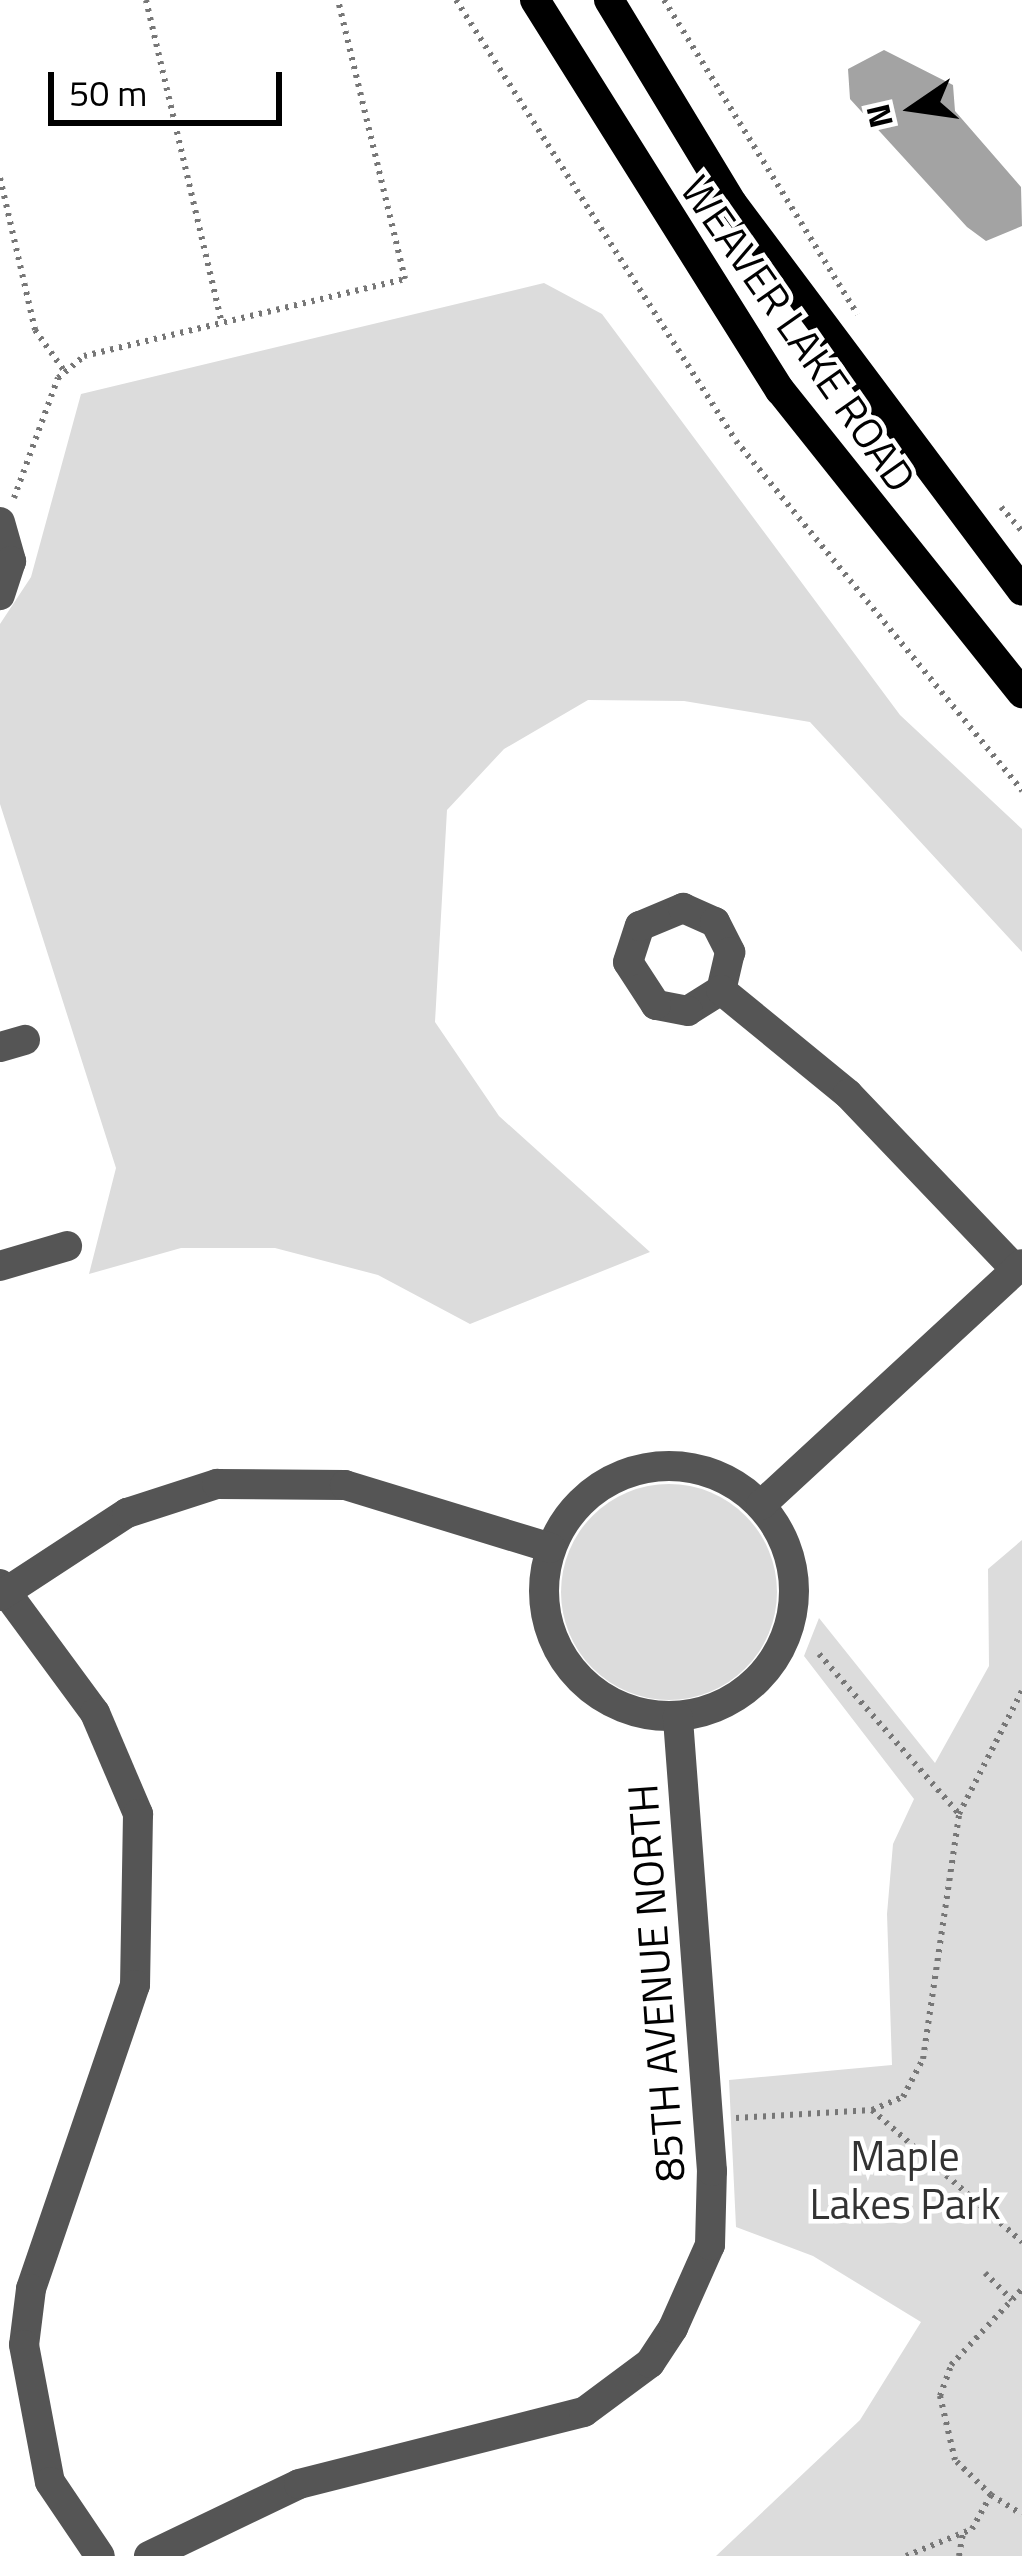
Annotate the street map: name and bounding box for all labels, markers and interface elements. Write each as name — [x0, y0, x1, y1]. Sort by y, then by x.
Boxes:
scale bar — [54, 48, 288, 122]
north arrow — [854, 48, 974, 168]
text: 50 m — [69, 65, 147, 120]
text: N — [852, 99, 906, 133]
street label: WEAVER LAKE ROAD — [671, 165, 927, 501]
street label: 85TH AVENUE NORTH — [616, 1783, 694, 2183]
park label: Maple Lakes Park — [809, 2130, 1001, 2228]

